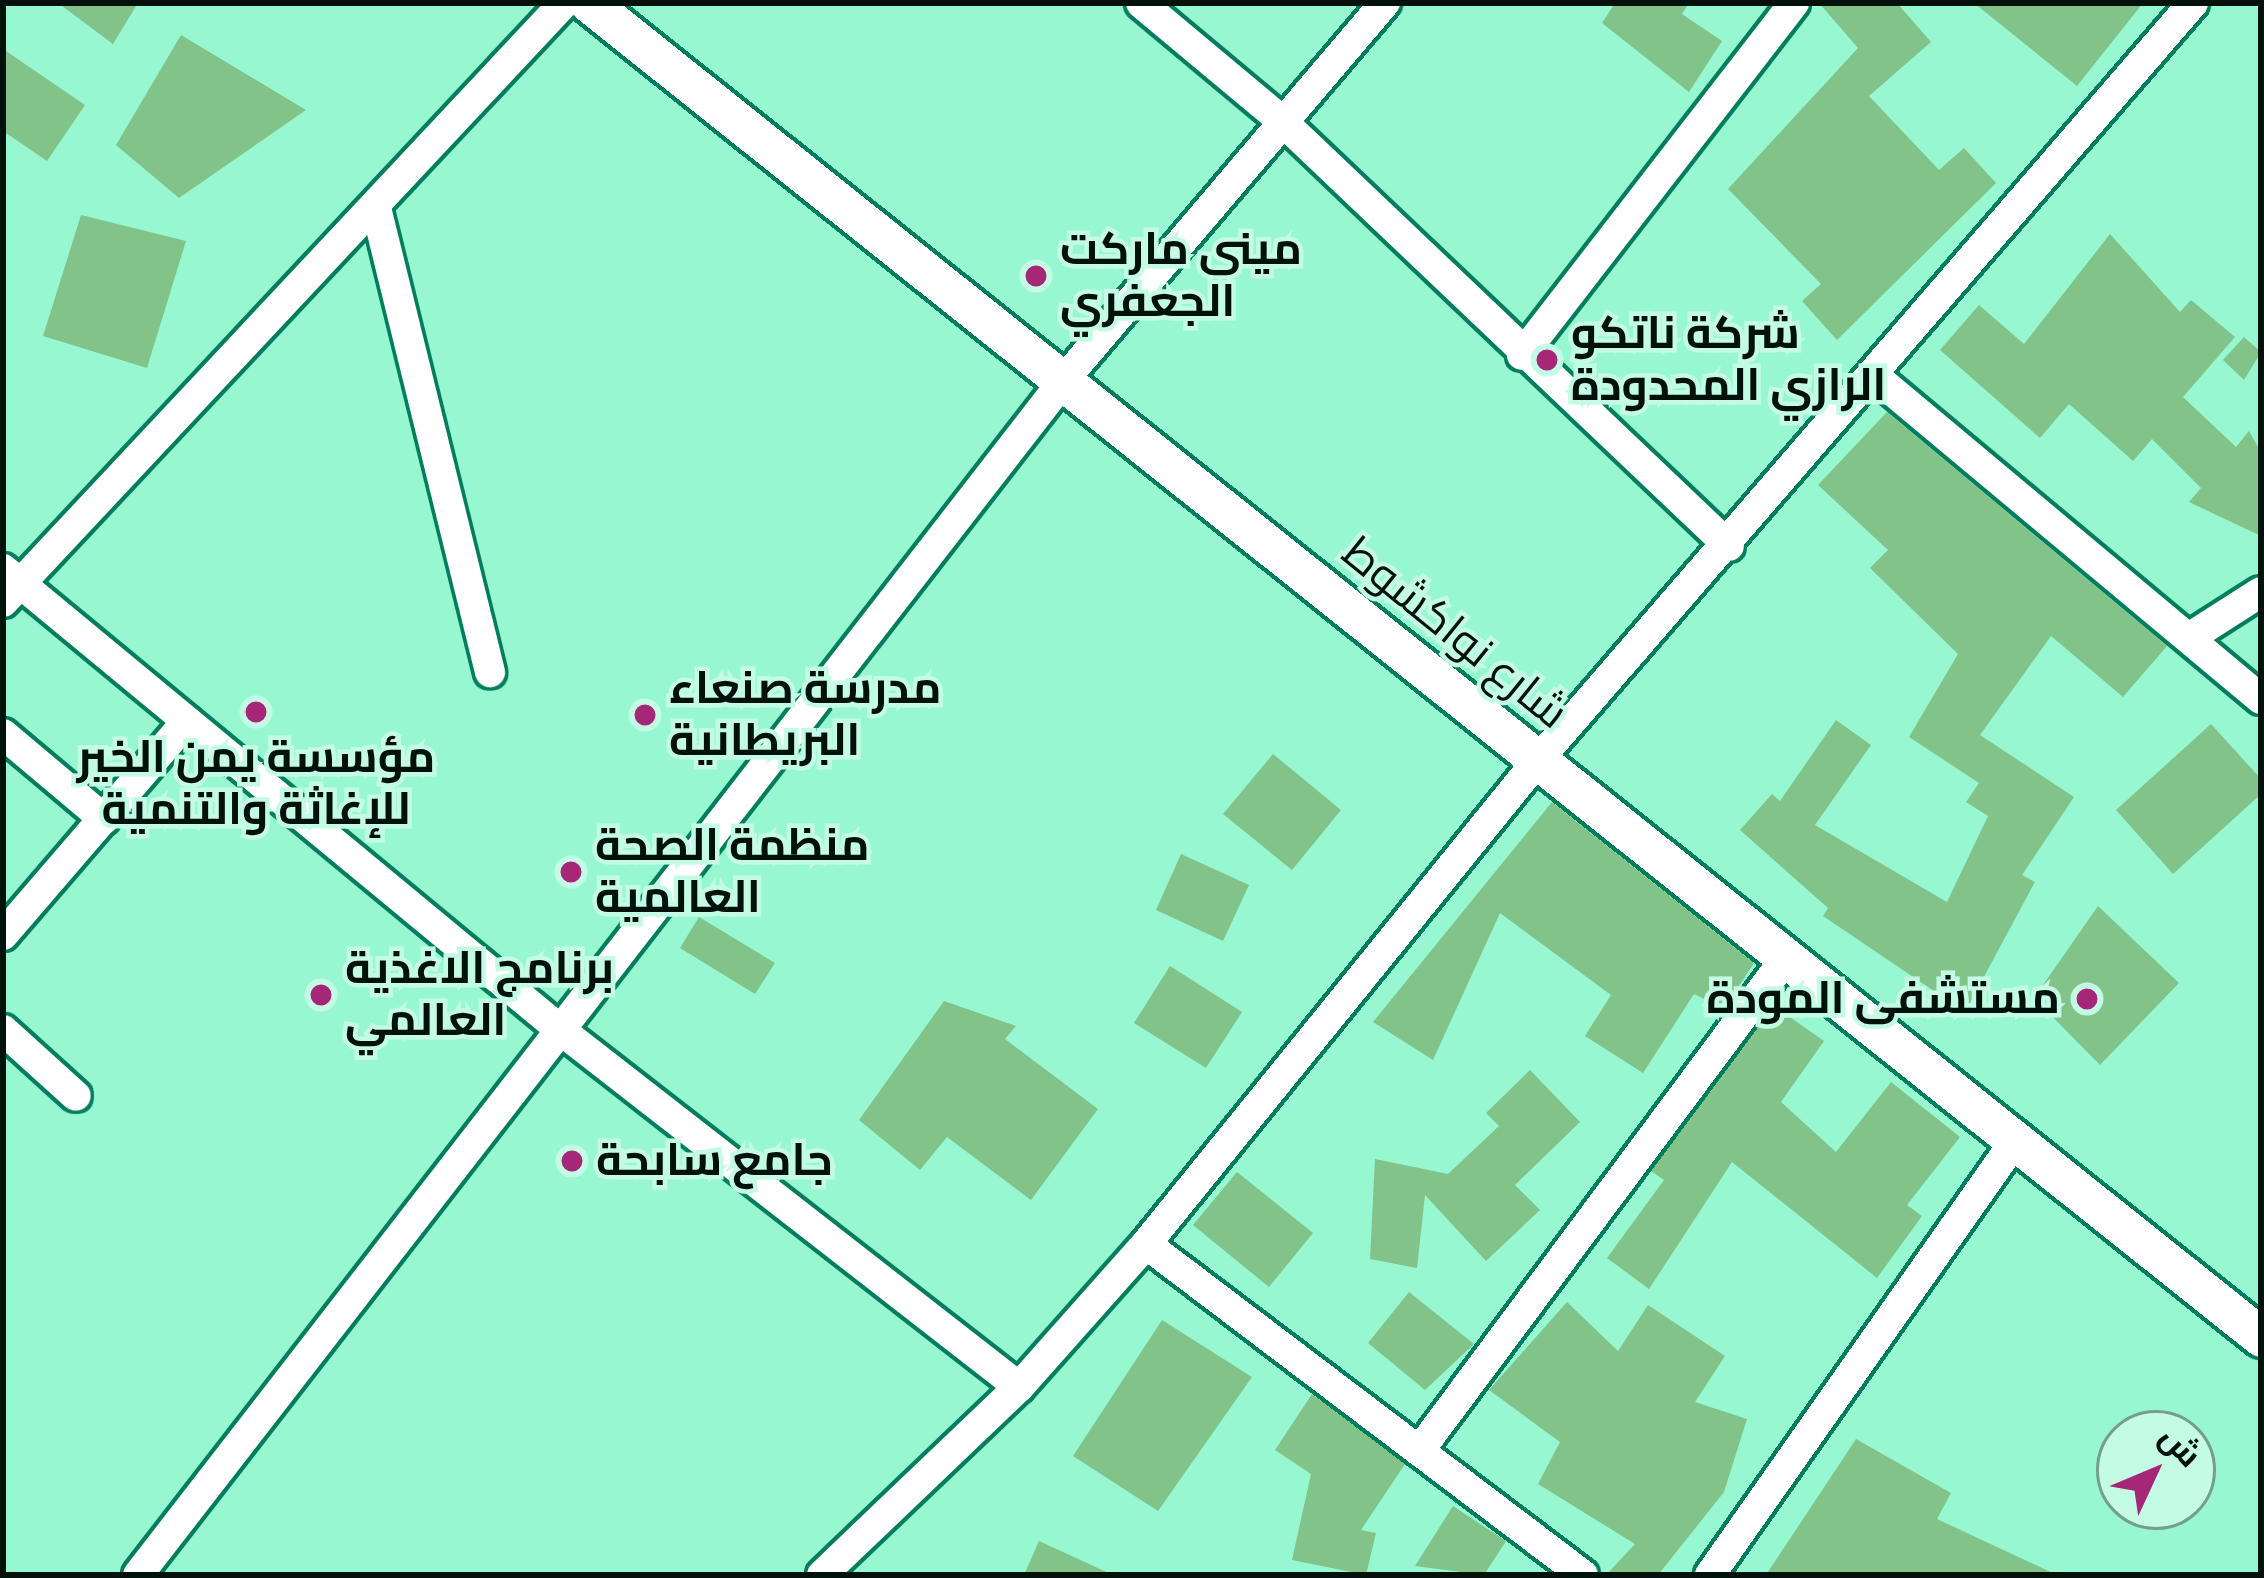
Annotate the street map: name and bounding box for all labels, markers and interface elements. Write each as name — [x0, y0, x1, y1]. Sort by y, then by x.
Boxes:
place label: ميني ماركت الجعفري — [1060, 223, 1302, 329]
marker: ميني ماركت الجعفري — [1023, 263, 1049, 289]
place label: شركة ناتكو الرازي المحدودة — [1571, 307, 1886, 413]
marker: شركة ناتكو الرازي المحدودة — [1534, 347, 1560, 373]
street label: شارع نواكشوط — [1331, 526, 1579, 740]
place label: مدرسة صنعاء البريطانية — [669, 662, 942, 768]
marker: مؤسسة يمن الخير للإغاثة والتنمية — [243, 699, 269, 725]
marker: مدرسة صنعاء البريطانية — [632, 702, 658, 728]
place label: مؤسسة يمن الخير للإغاثة والتنمية — [77, 731, 435, 837]
place label: منظمة الصحة العالمية — [595, 819, 869, 925]
marker: منظمة الصحة العالمية — [558, 859, 584, 885]
place label: برنامج الاغذية العالمي — [345, 942, 614, 1048]
place label: مستشفى المودة — [1706, 972, 2060, 1026]
marker: برنامج الاغذية العالمي — [308, 982, 334, 1008]
marker: مستشفى المودة — [2071, 983, 2103, 1015]
place label: جامع سابحة — [596, 1134, 833, 1188]
marker: جامع سابحة — [559, 1148, 585, 1174]
north arrow — [2096, 1410, 2216, 1530]
text: ش — [2151, 1417, 2210, 1476]

